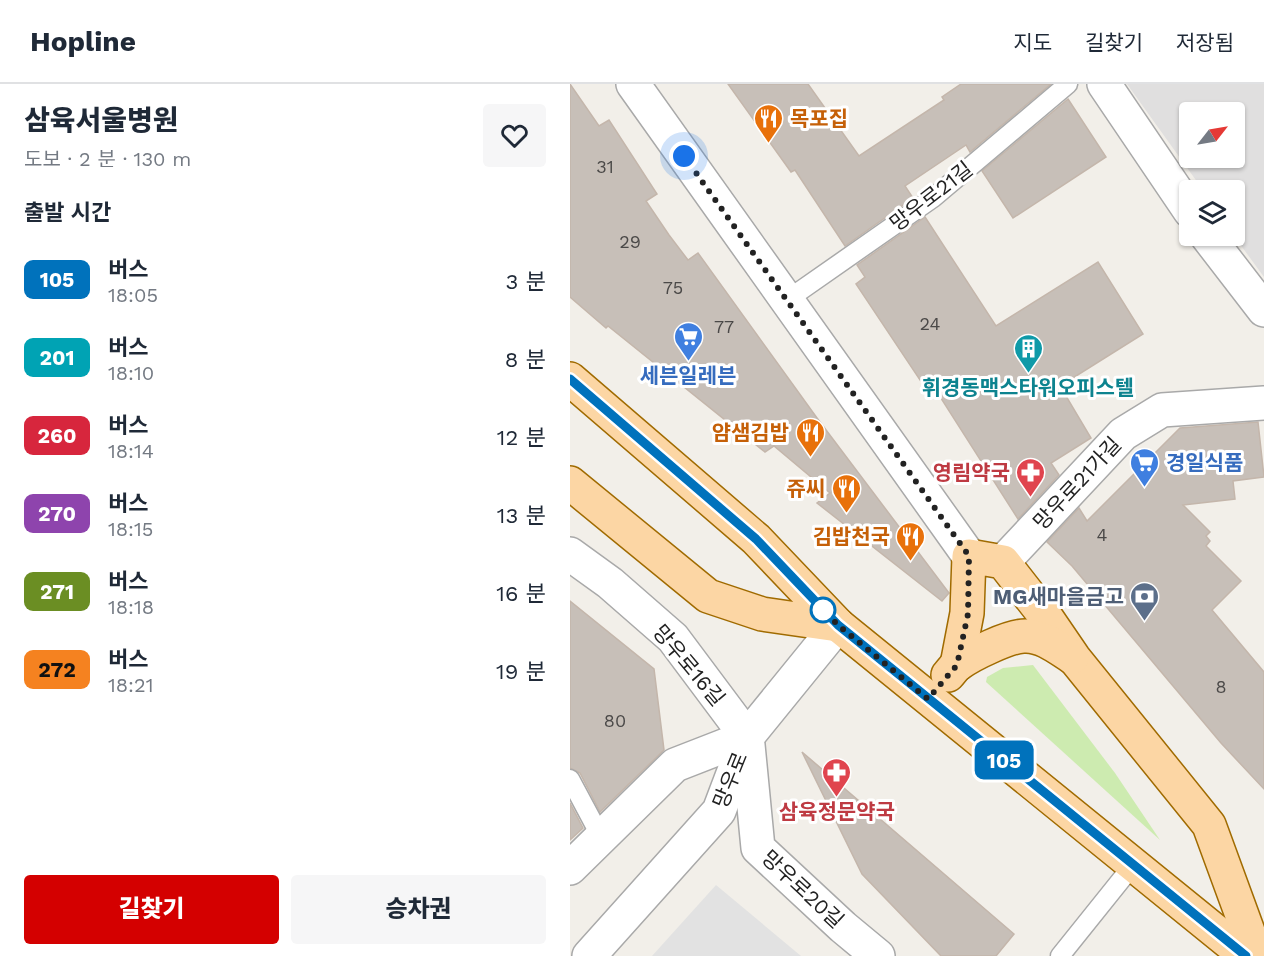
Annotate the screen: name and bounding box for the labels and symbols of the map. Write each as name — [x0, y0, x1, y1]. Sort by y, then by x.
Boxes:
restaurant icon: 목포집 — [753, 102, 785, 144]
north arrow — [1179, 102, 1245, 168]
place label: 목포집 — [790, 106, 848, 131]
your location — [669, 141, 699, 171]
house number: 31 — [596, 156, 614, 177]
street label: 망우로21길 — [885, 156, 977, 236]
house number: 29 — [619, 231, 641, 252]
house number: 75 — [663, 277, 683, 298]
house number: 24 — [920, 313, 940, 334]
house number: 77 — [714, 316, 734, 337]
supermarket icon: 세븐일레븐 — [672, 320, 704, 362]
building icon: 휘경동맥스타워오피스텔 — [1012, 332, 1044, 374]
place label: 세븐일레븐 — [640, 363, 736, 388]
place label: 휘경동맥스타워오피스텔 — [922, 375, 1134, 400]
restaurant icon: 얌샘김밥 — [794, 416, 826, 458]
place label: 얌샘김밥 — [712, 420, 789, 445]
street label: 망우로21가길 — [1028, 432, 1126, 534]
supermarket icon: 경일식품 — [1129, 446, 1161, 488]
place label: 경일식품 — [1166, 450, 1243, 475]
pharmacy icon: 영림약국 — [1015, 456, 1047, 498]
place label: 영림약국 — [933, 460, 1010, 485]
restaurant icon: 쥬씨 — [830, 472, 862, 514]
place label: 쥬씨 — [786, 476, 825, 501]
restaurant icon: 김밥천국 — [895, 520, 927, 562]
place label: 김밥천국 — [813, 524, 890, 549]
house number: 4 — [1097, 524, 1108, 545]
bank icon: MG새마을금고 — [1129, 580, 1161, 622]
place label: MG새마을금고 — [993, 584, 1124, 609]
unlabelled marker — [810, 597, 836, 623]
street label: 망우로16길 — [648, 619, 730, 711]
house number: 8 — [1215, 676, 1227, 697]
house number: 80 — [604, 710, 626, 731]
line badge: 105 — [970, 740, 1038, 780]
street label: 망우로 — [708, 748, 752, 812]
pharmacy icon: 삼육정문약국 — [821, 756, 853, 798]
place label: 삼육정문약국 — [779, 799, 895, 824]
street label: 망우로20길 — [757, 845, 849, 933]

